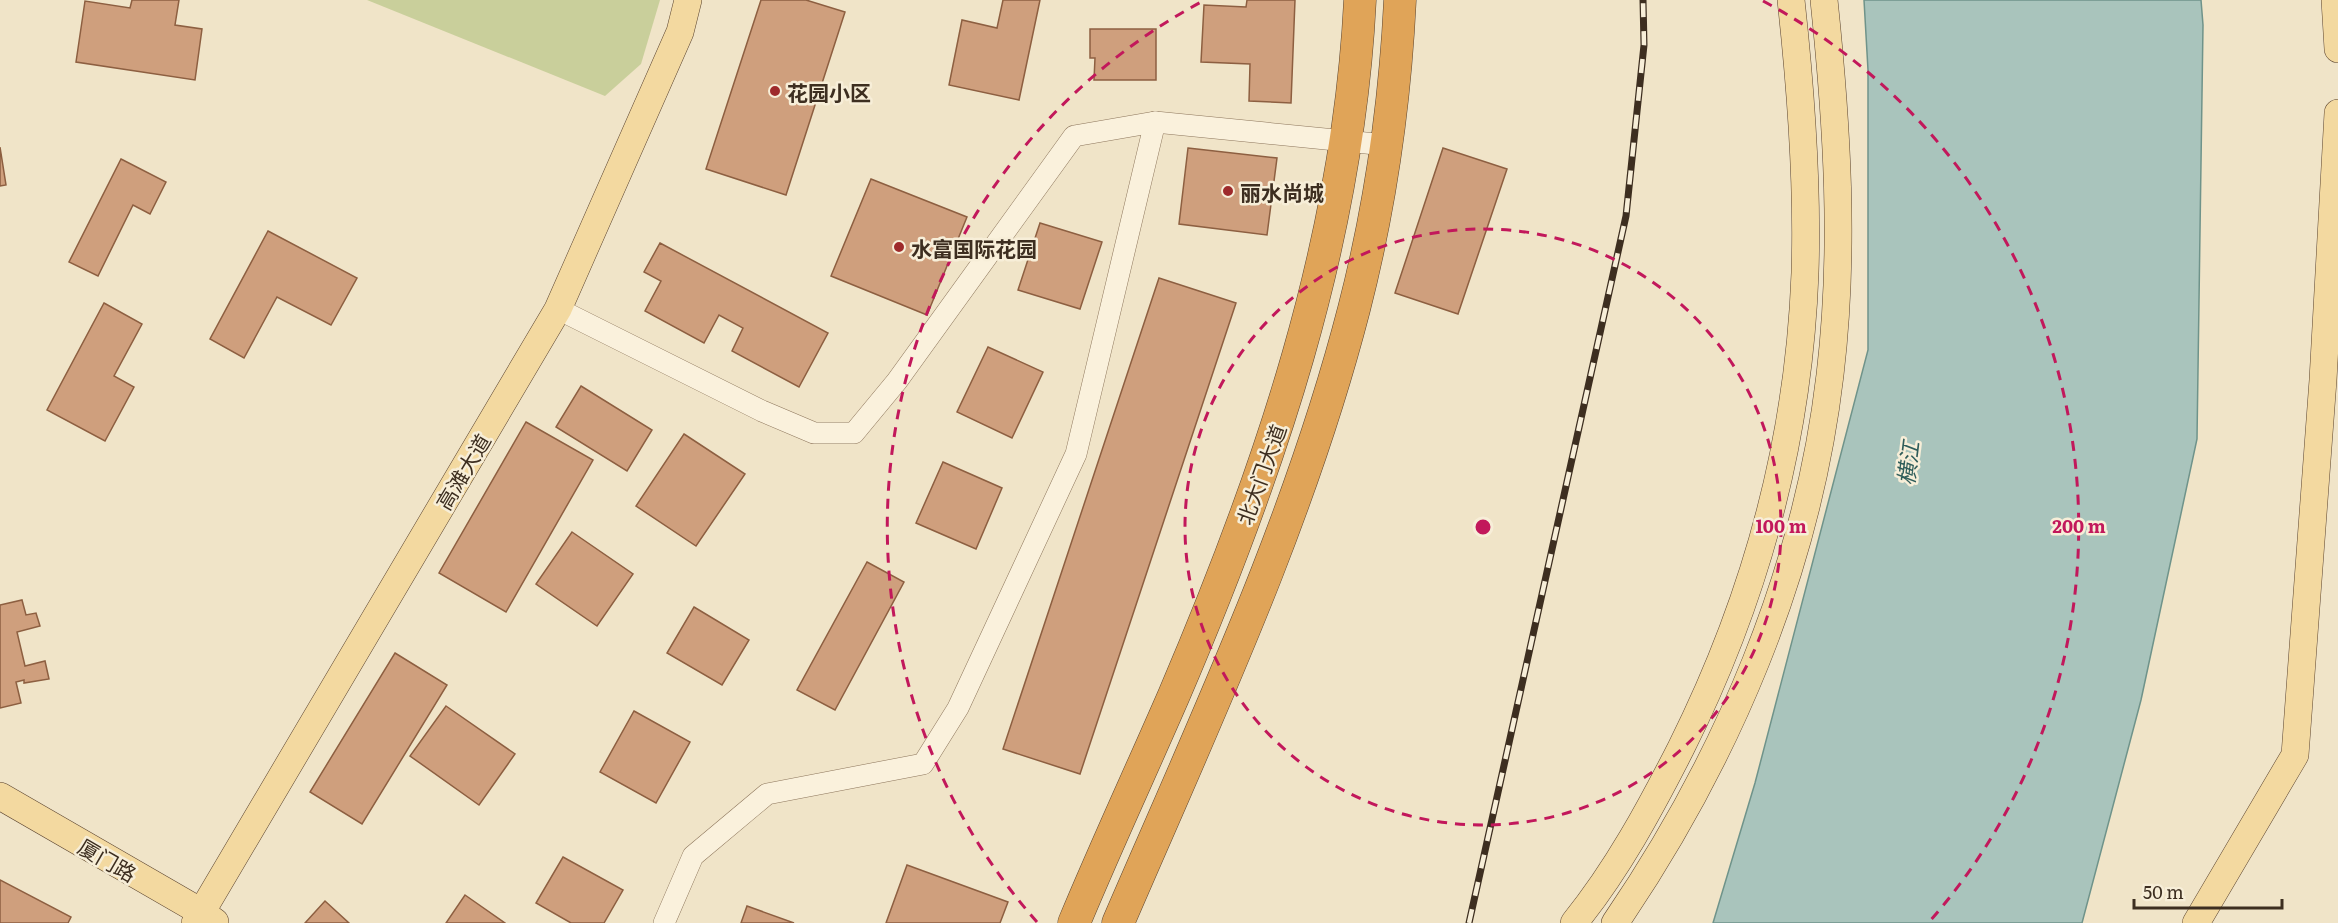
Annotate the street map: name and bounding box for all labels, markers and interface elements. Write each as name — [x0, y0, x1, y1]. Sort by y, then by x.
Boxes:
place label: 花园小区 — [787, 76, 871, 107]
marker: 花园小区 — [768, 84, 782, 98]
place label: 丽水尚城 — [1240, 176, 1324, 207]
marker: 丽水尚城 — [1221, 184, 1235, 198]
place label: 水富国际花园 — [911, 232, 1037, 263]
marker: 水富国际花园 — [892, 240, 906, 254]
street label: 北大门大道 — [1227, 419, 1293, 529]
street label: 高滩大道 — [427, 427, 497, 515]
water label: 横江 — [1888, 437, 1926, 487]
text: 100 m — [1755, 512, 1807, 539]
text: 200 m — [2052, 512, 2106, 539]
centre of rings — [1473, 517, 1493, 537]
street label: 厦门路 — [73, 830, 143, 888]
scale bar — [2134, 872, 2282, 910]
text: 50 m — [2143, 878, 2184, 905]

